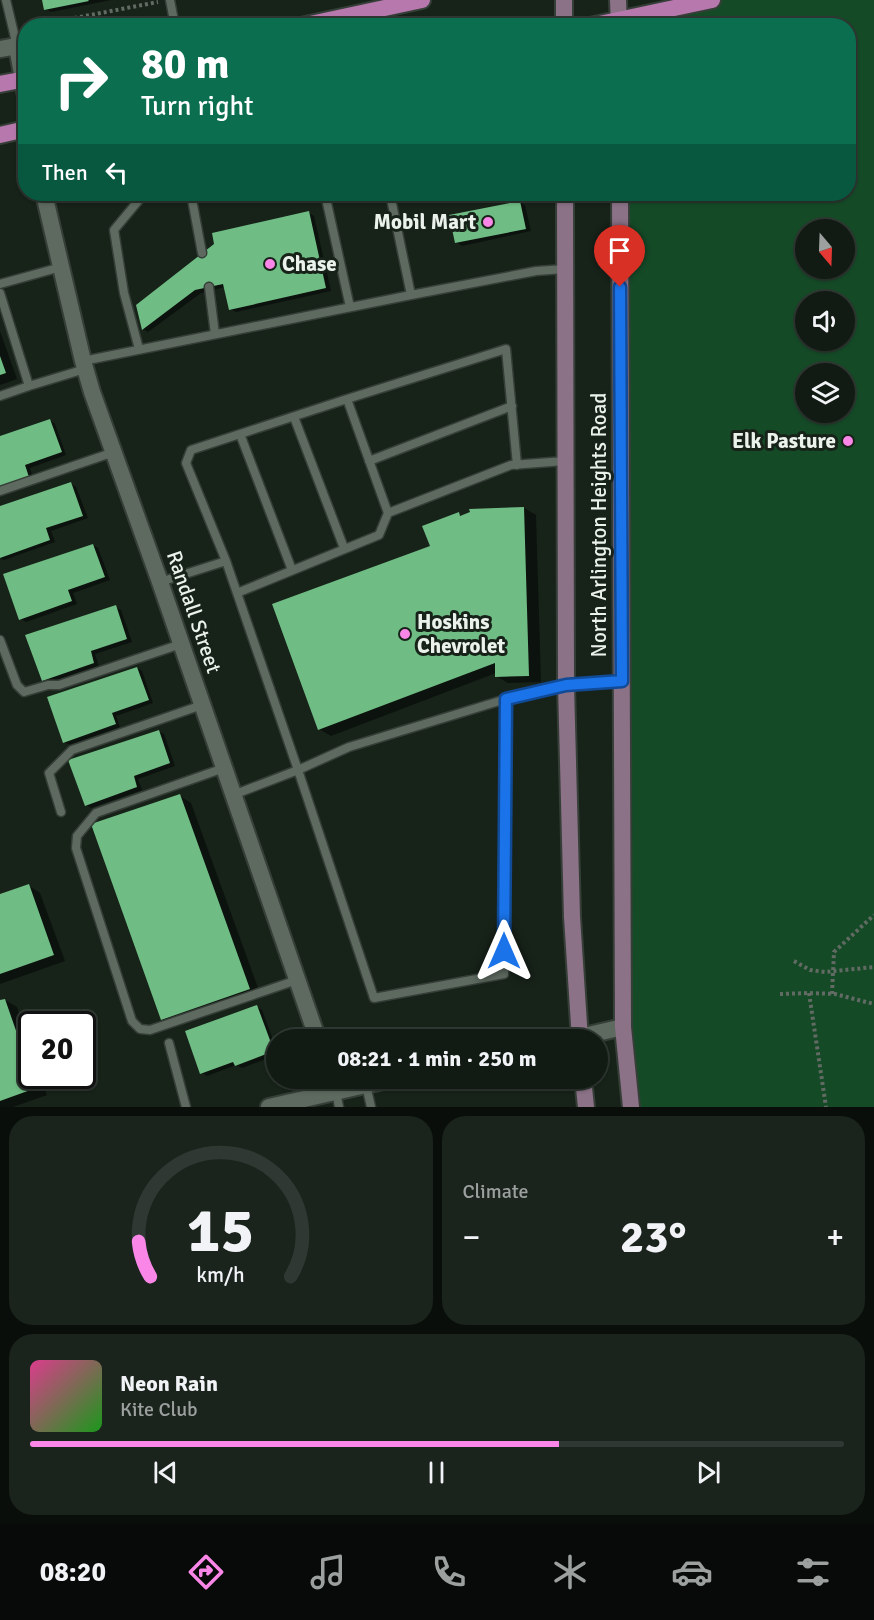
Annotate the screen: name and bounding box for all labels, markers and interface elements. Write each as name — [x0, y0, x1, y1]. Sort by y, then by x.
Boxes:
text: 80 m — [141, 39, 230, 90]
icon: right — [42, 42, 120, 120]
text: Turn right — [141, 90, 254, 123]
icon: left — [100, 156, 133, 189]
text: Then — [42, 159, 88, 186]
place label: Mobil Mart — [374, 209, 476, 235]
marker: Mobil Mart — [481, 215, 495, 229]
north arrow — [795, 219, 855, 279]
map controls — [795, 219, 855, 423]
pin — [594, 225, 645, 287]
icon: arrive — [603, 234, 636, 267]
place label: Chase — [282, 251, 337, 277]
marker: Chase — [263, 257, 277, 271]
button: sound — [795, 291, 855, 351]
button: layers — [795, 363, 855, 423]
street label: North Arlington Heights Road — [586, 393, 612, 657]
place label: Elk Pasture — [732, 428, 836, 454]
marker: Elk Pasture — [841, 434, 855, 448]
street label: Randall Street — [161, 547, 227, 677]
place label: Hoskins Chevrolet — [417, 609, 505, 659]
marker: Hoskins Chevrolet — [398, 627, 412, 641]
position arrow — [472, 919, 536, 983]
speed limit sign: 20 — [18, 1011, 96, 1089]
text: 08:21 · 1 min · 250 m — [337, 1045, 537, 1072]
text: Climate — [463, 1179, 528, 1204]
text: 15 — [187, 1192, 254, 1269]
text: 23° — [620, 1210, 687, 1265]
text: − — [463, 1217, 480, 1258]
text: + — [826, 1217, 844, 1258]
text: km/h — [196, 1263, 245, 1289]
text: Neon Rain — [120, 1370, 218, 1397]
text: Kite Club — [120, 1397, 198, 1422]
icon: previous — [149, 1456, 182, 1489]
icon: pause — [420, 1456, 453, 1489]
icon: next — [692, 1456, 725, 1489]
icon: directions — [185, 1551, 227, 1593]
icon: music — [307, 1551, 349, 1593]
icon: phone — [428, 1551, 470, 1593]
icon: climate — [549, 1551, 591, 1593]
icon: car — [671, 1551, 713, 1593]
icon: filters — [792, 1551, 834, 1593]
text: 08:20 — [40, 1556, 106, 1589]

